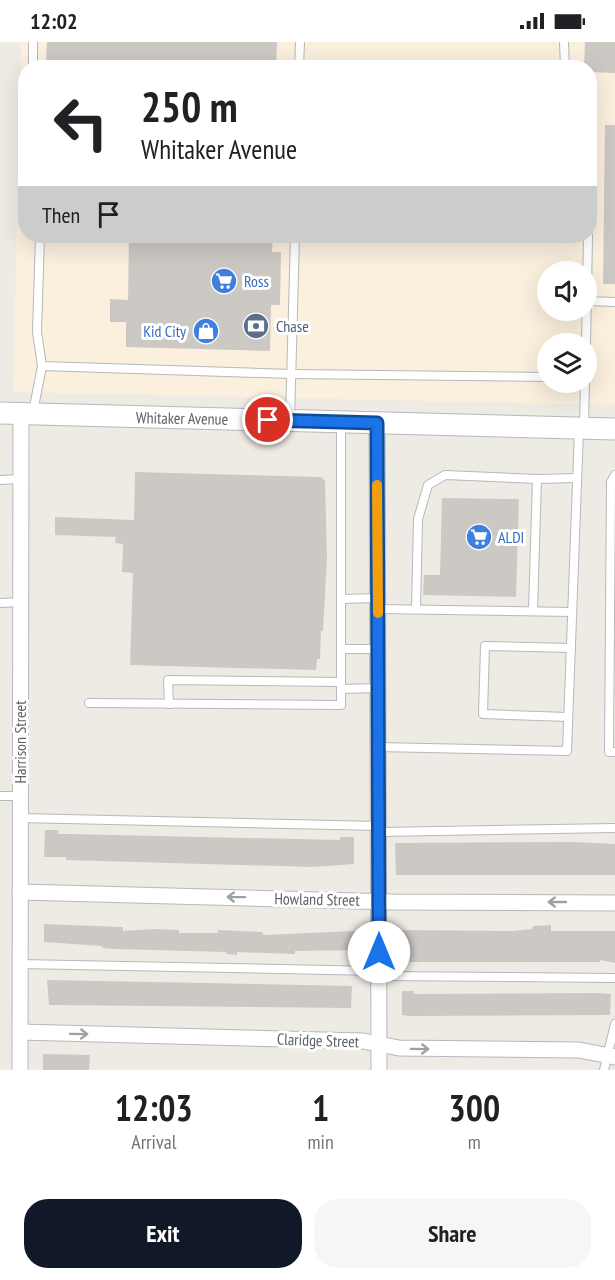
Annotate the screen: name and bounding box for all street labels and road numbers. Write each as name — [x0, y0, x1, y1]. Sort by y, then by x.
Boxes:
street label: Whitaker Avenue — [136, 407, 228, 429]
street label: Harrison Street — [10, 700, 30, 784]
street label: Howland Street — [274, 888, 360, 910]
street label: Claridge Street — [277, 1029, 360, 1051]

